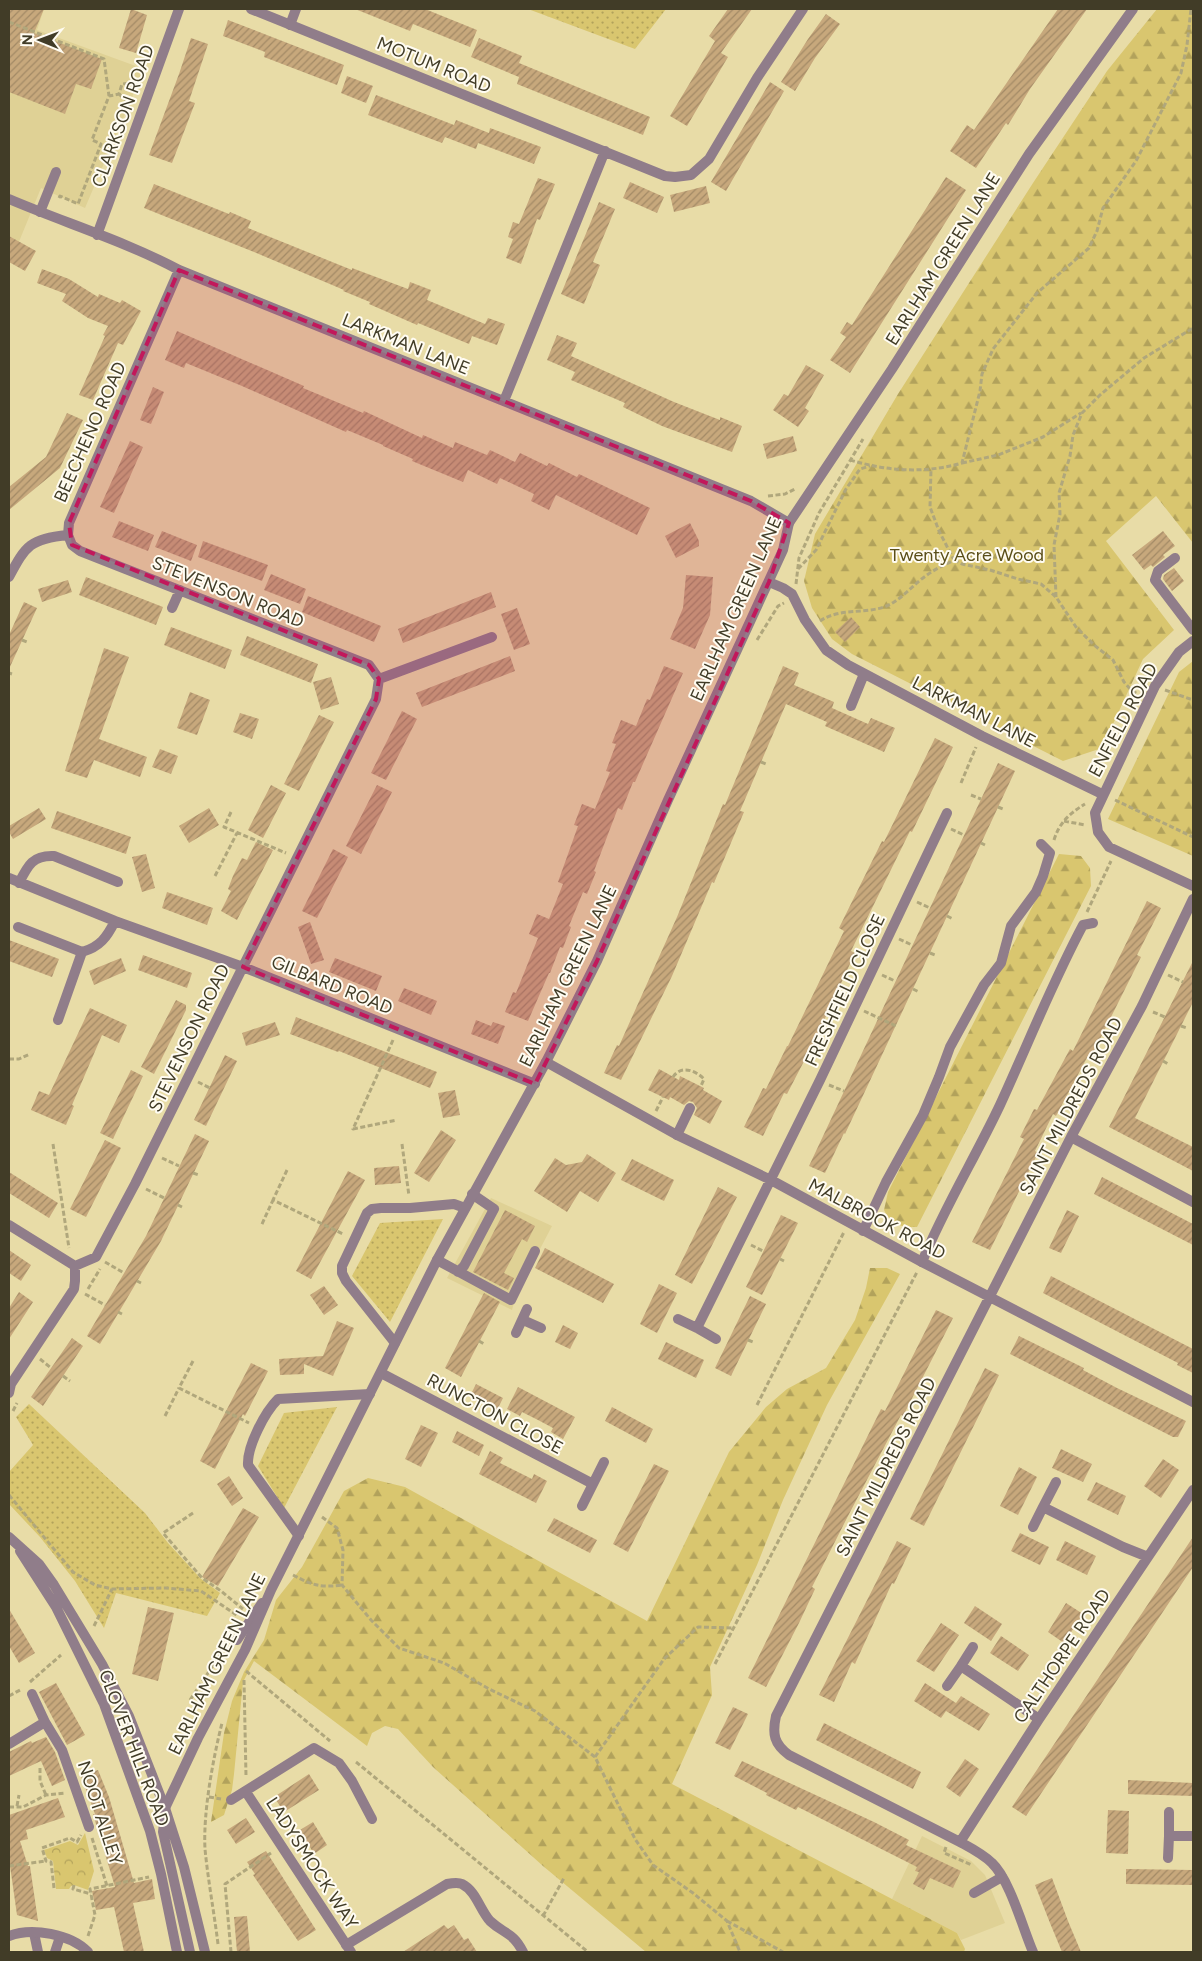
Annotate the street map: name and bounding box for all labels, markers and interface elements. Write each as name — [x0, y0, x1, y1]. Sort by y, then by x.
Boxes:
north arrow — [15, 15, 65, 65]
street label: MOTUM ROAD — [374, 32, 494, 98]
text: N — [19, 34, 36, 45]
street label: CLARKSON ROAD — [87, 42, 159, 190]
street label: EARLHAM GREEN LANE — [881, 169, 1005, 349]
street label: LARKMAN LANE — [339, 308, 473, 380]
street label: BEECHENO ROAD — [49, 358, 131, 506]
street label: EARLHAM GREEN LANE — [685, 513, 787, 705]
park label: Twenty Acre Wood — [890, 544, 1044, 566]
street label: STEVENSON ROAD — [149, 551, 307, 633]
street label: ENFIELD ROAD — [1084, 659, 1162, 781]
street label: LARKMAN LANE — [909, 671, 1039, 753]
street label: EARLHAM GREEN LANE — [514, 881, 622, 1071]
street label: FRESHFIELD CLOSE — [800, 910, 890, 1070]
street label: GILBARD ROAD — [268, 951, 396, 1019]
street label: STEVENSON ROAD — [144, 960, 234, 1116]
street label: SAINT MILDREDS ROAD — [1015, 1013, 1127, 1199]
street label: MALBROOK ROAD — [805, 1174, 949, 1264]
street label: RUNCTON CLOSE — [423, 1369, 567, 1459]
street label: SAINT MILDREDS ROAD — [831, 1374, 941, 1560]
street label: EARLHAM GREEN LANE — [163, 1569, 271, 1759]
street label: CALTHORPE ROAD — [1009, 1585, 1115, 1727]
street label: CLOVER HILL ROAD — [94, 1667, 174, 1829]
street label: NOOT ALLEY — [73, 1758, 127, 1868]
street label: LADYSMOCK WAY — [261, 1793, 363, 1933]

